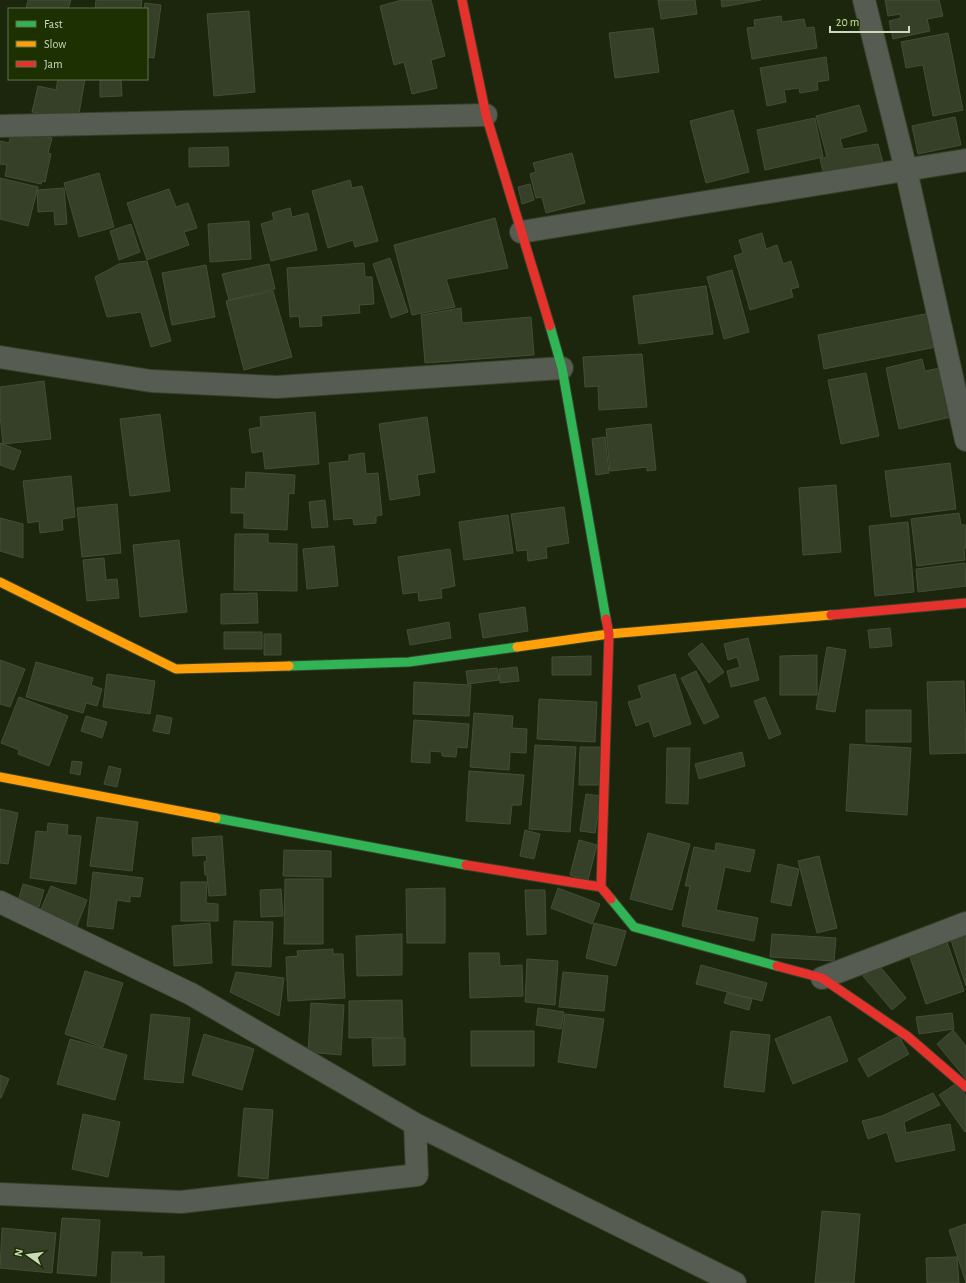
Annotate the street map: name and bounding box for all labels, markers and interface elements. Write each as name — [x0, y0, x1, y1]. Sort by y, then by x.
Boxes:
legend — [8, 8, 148, 80]
scale bar — [830, 8, 909, 34]
text: 20 m — [836, 16, 859, 28]
text: Fast — [44, 18, 63, 30]
text: Slow — [44, 38, 66, 50]
text: Jam — [44, 58, 63, 70]
north arrow — [8, 1235, 48, 1275]
text: N — [13, 1248, 25, 1258]

